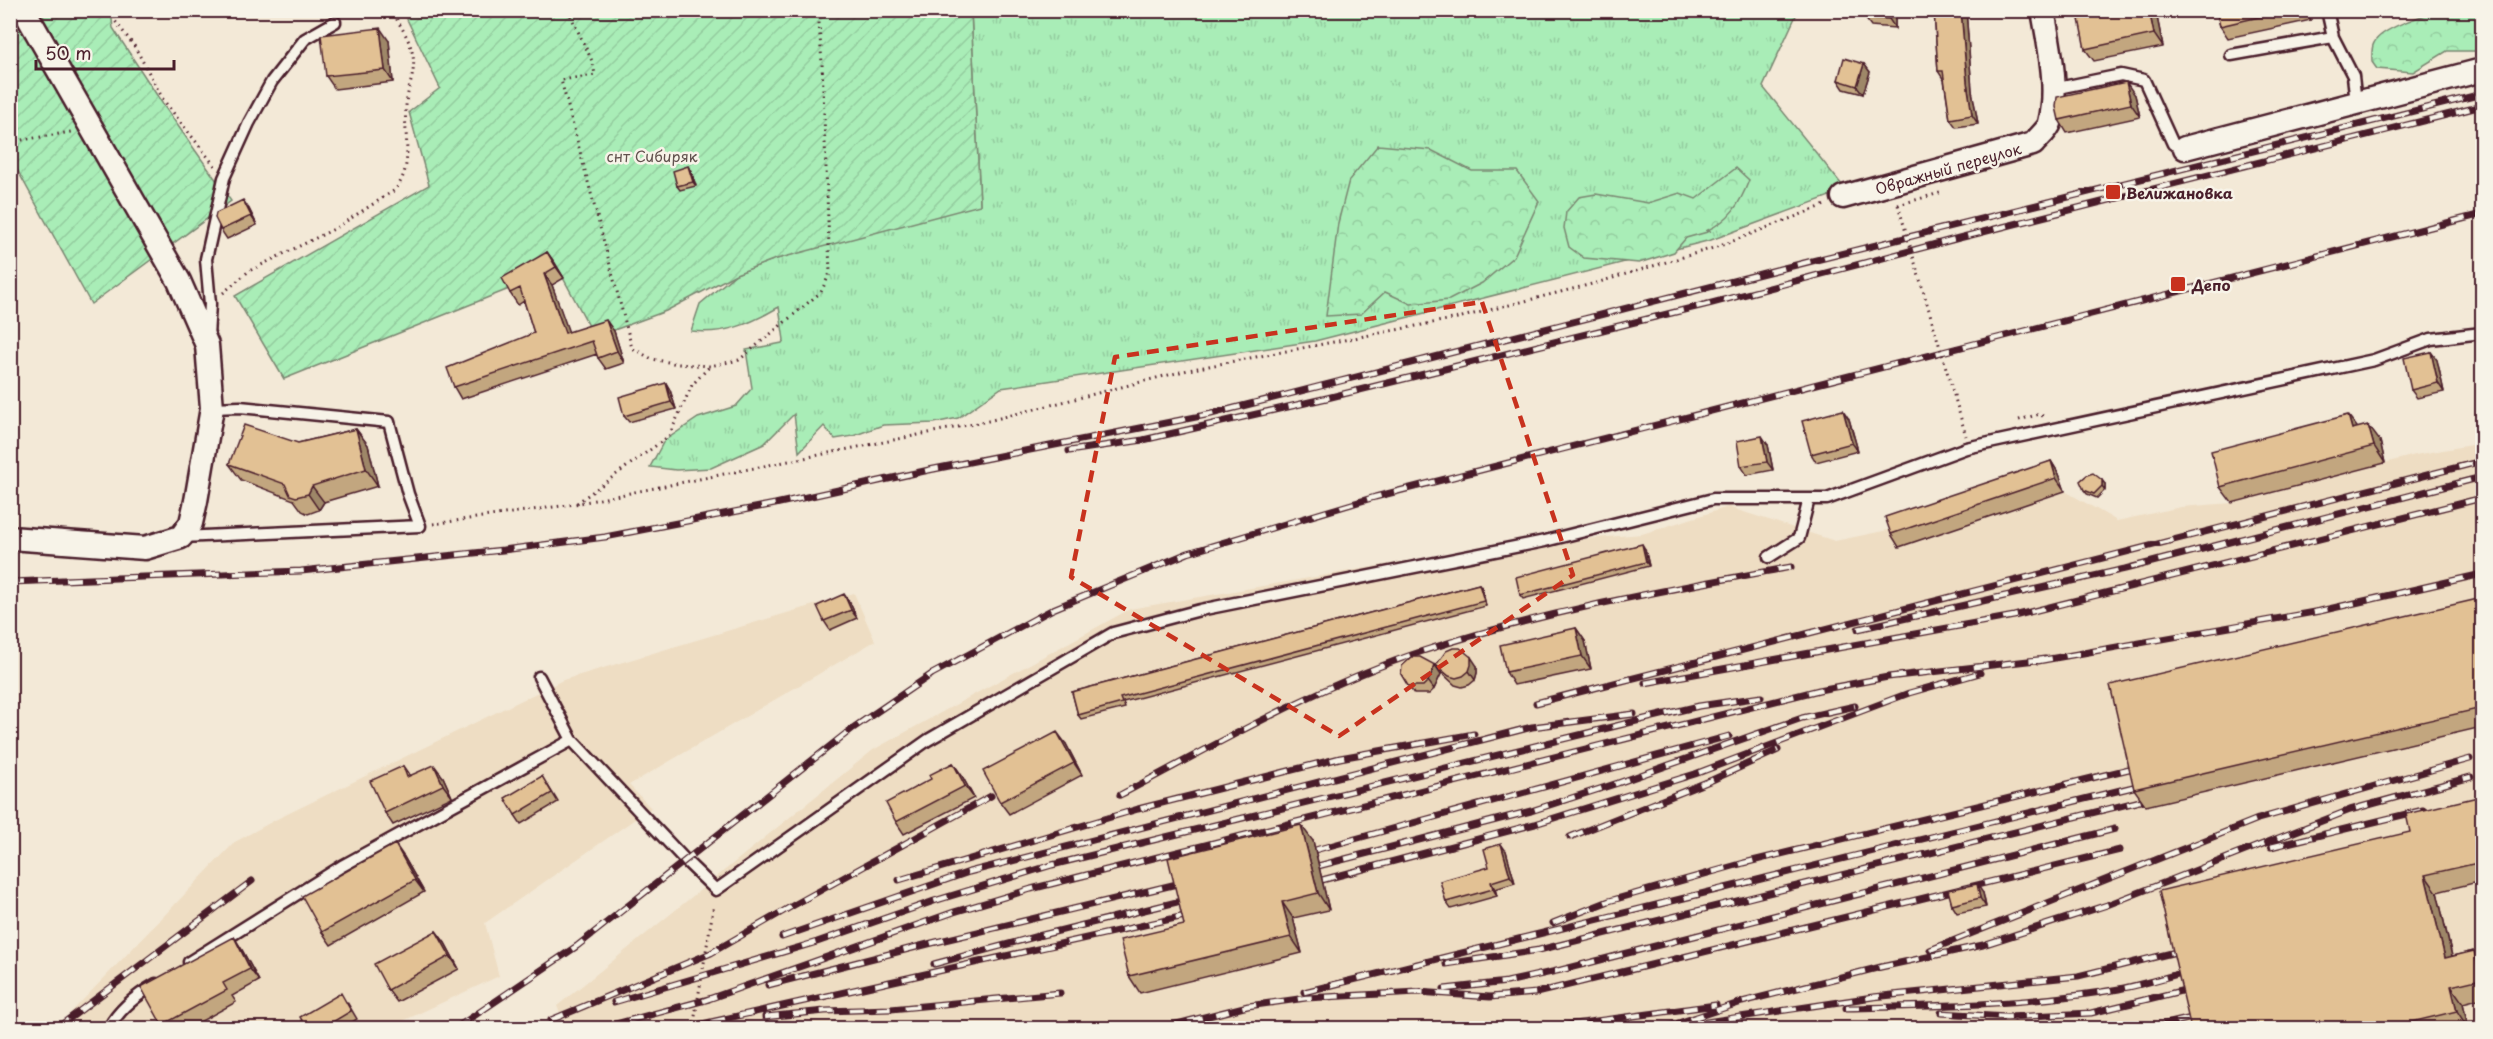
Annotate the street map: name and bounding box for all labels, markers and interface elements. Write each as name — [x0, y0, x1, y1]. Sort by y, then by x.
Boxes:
scale bar — [36, 33, 174, 71]
text: 50 m — [45, 39, 92, 66]
street label: Овражный переулок — [1872, 136, 2024, 200]
park label: снт Сибиряк — [607, 144, 698, 167]
place label: Велижановка — [2126, 181, 2233, 204]
marker: Велижановка — [2104, 183, 2122, 201]
place label: Депо — [2191, 273, 2231, 296]
marker: Депо — [2169, 275, 2187, 293]

